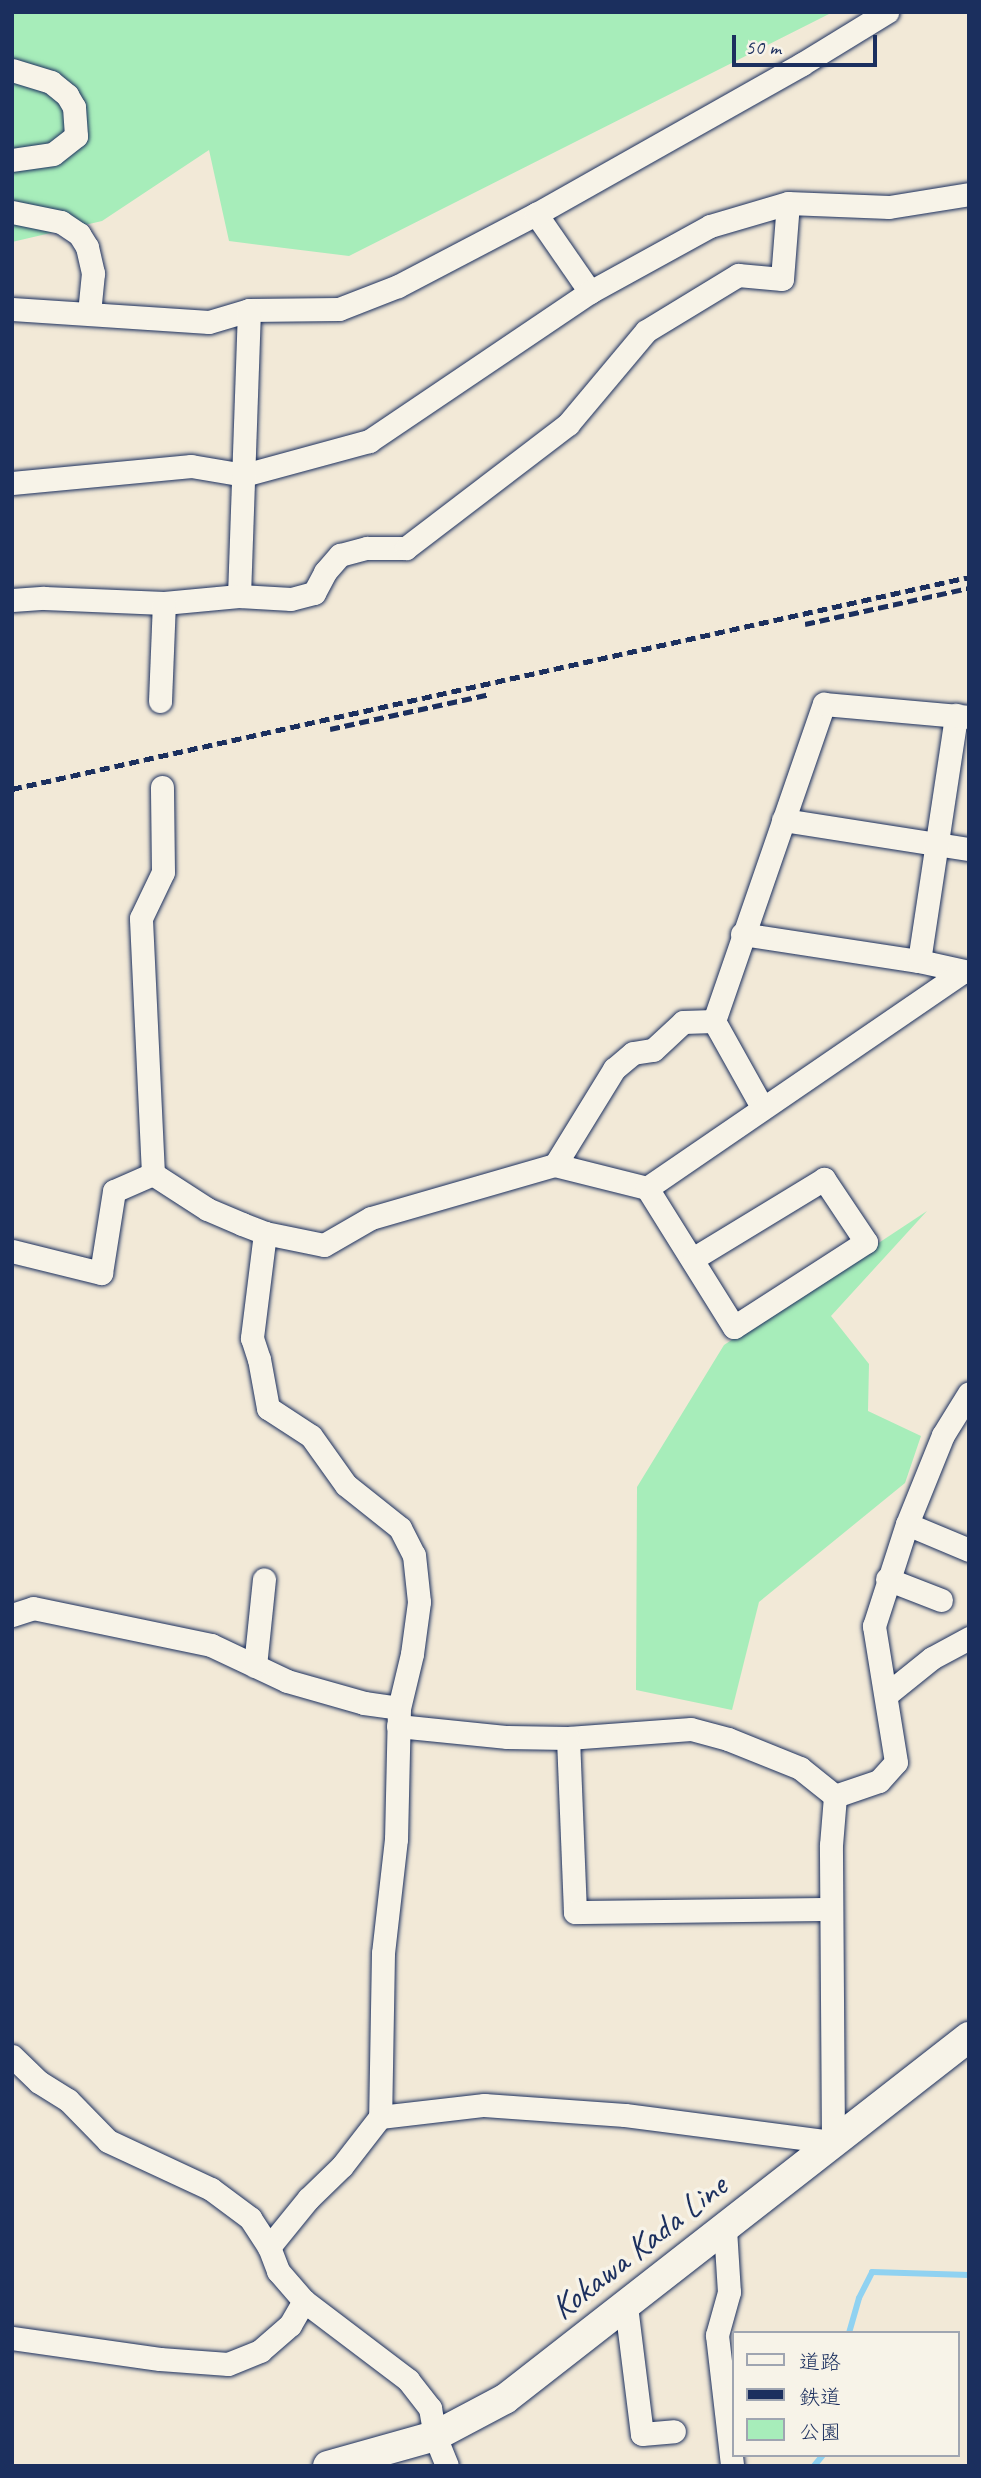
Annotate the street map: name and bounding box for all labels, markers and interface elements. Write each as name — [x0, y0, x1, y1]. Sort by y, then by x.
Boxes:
scale bar — [736, 21, 881, 65]
text: 50 m — [745, 34, 781, 60]
street label: Kokawa Kada Line — [542, 2165, 736, 2329]
legend — [732, 2331, 960, 2457]
text: 道路 — [799, 2349, 841, 2375]
text: 鉄道 — [799, 2384, 841, 2410]
text: 公園 — [799, 2419, 841, 2445]

